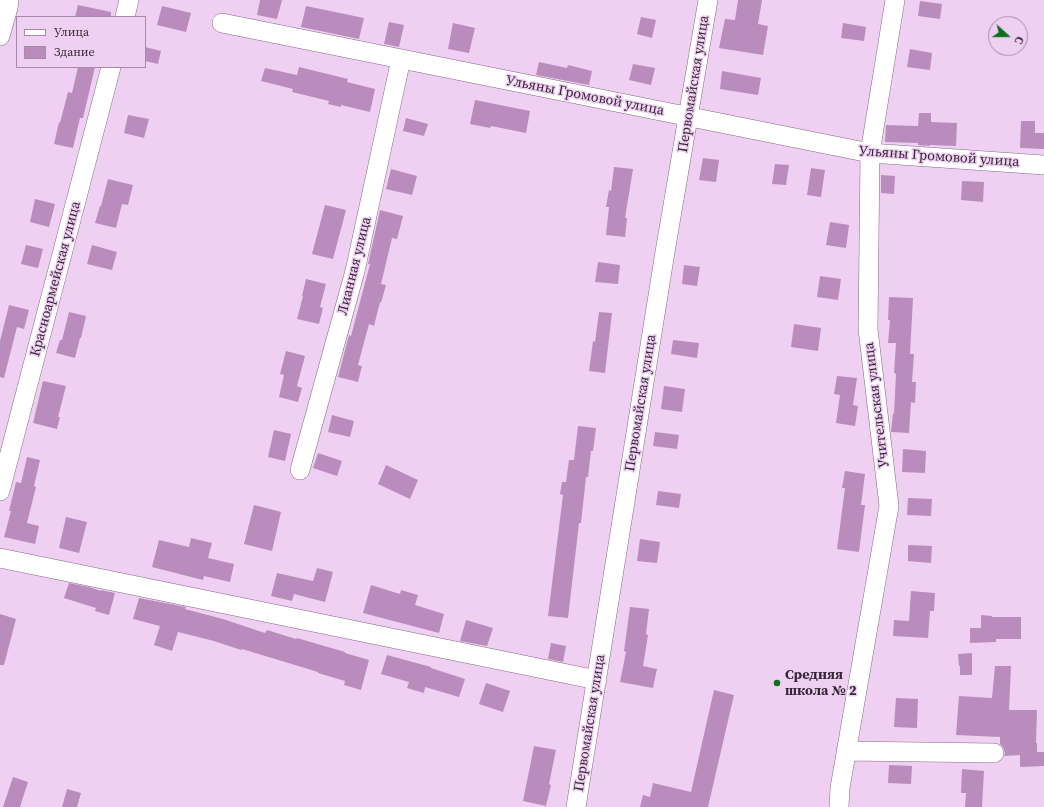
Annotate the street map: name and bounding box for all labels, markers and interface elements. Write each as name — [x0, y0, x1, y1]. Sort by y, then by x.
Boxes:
street label: Первомайская улица — [675, 14, 713, 154]
legend — [16, 16, 146, 68]
north arrow — [988, 16, 1028, 56]
text: Улица — [54, 24, 89, 40]
text: С — [1011, 34, 1027, 46]
text: Здание — [54, 44, 95, 60]
street label: Ульяны Громовой улица — [504, 72, 666, 120]
street label: Ульяны Громовой улица — [858, 143, 1020, 171]
street label: Красноармейская улица — [27, 199, 85, 359]
street label: Лианная улица — [335, 215, 375, 317]
street label: Первомайская улица — [622, 333, 660, 473]
street label: Учительская улица — [861, 341, 893, 469]
street label: Первомайская улица — [571, 653, 609, 793]
place label: Средняя школа № 2 — [785, 667, 857, 700]
marker: Средняя школа № 2 — [772, 678, 782, 688]

